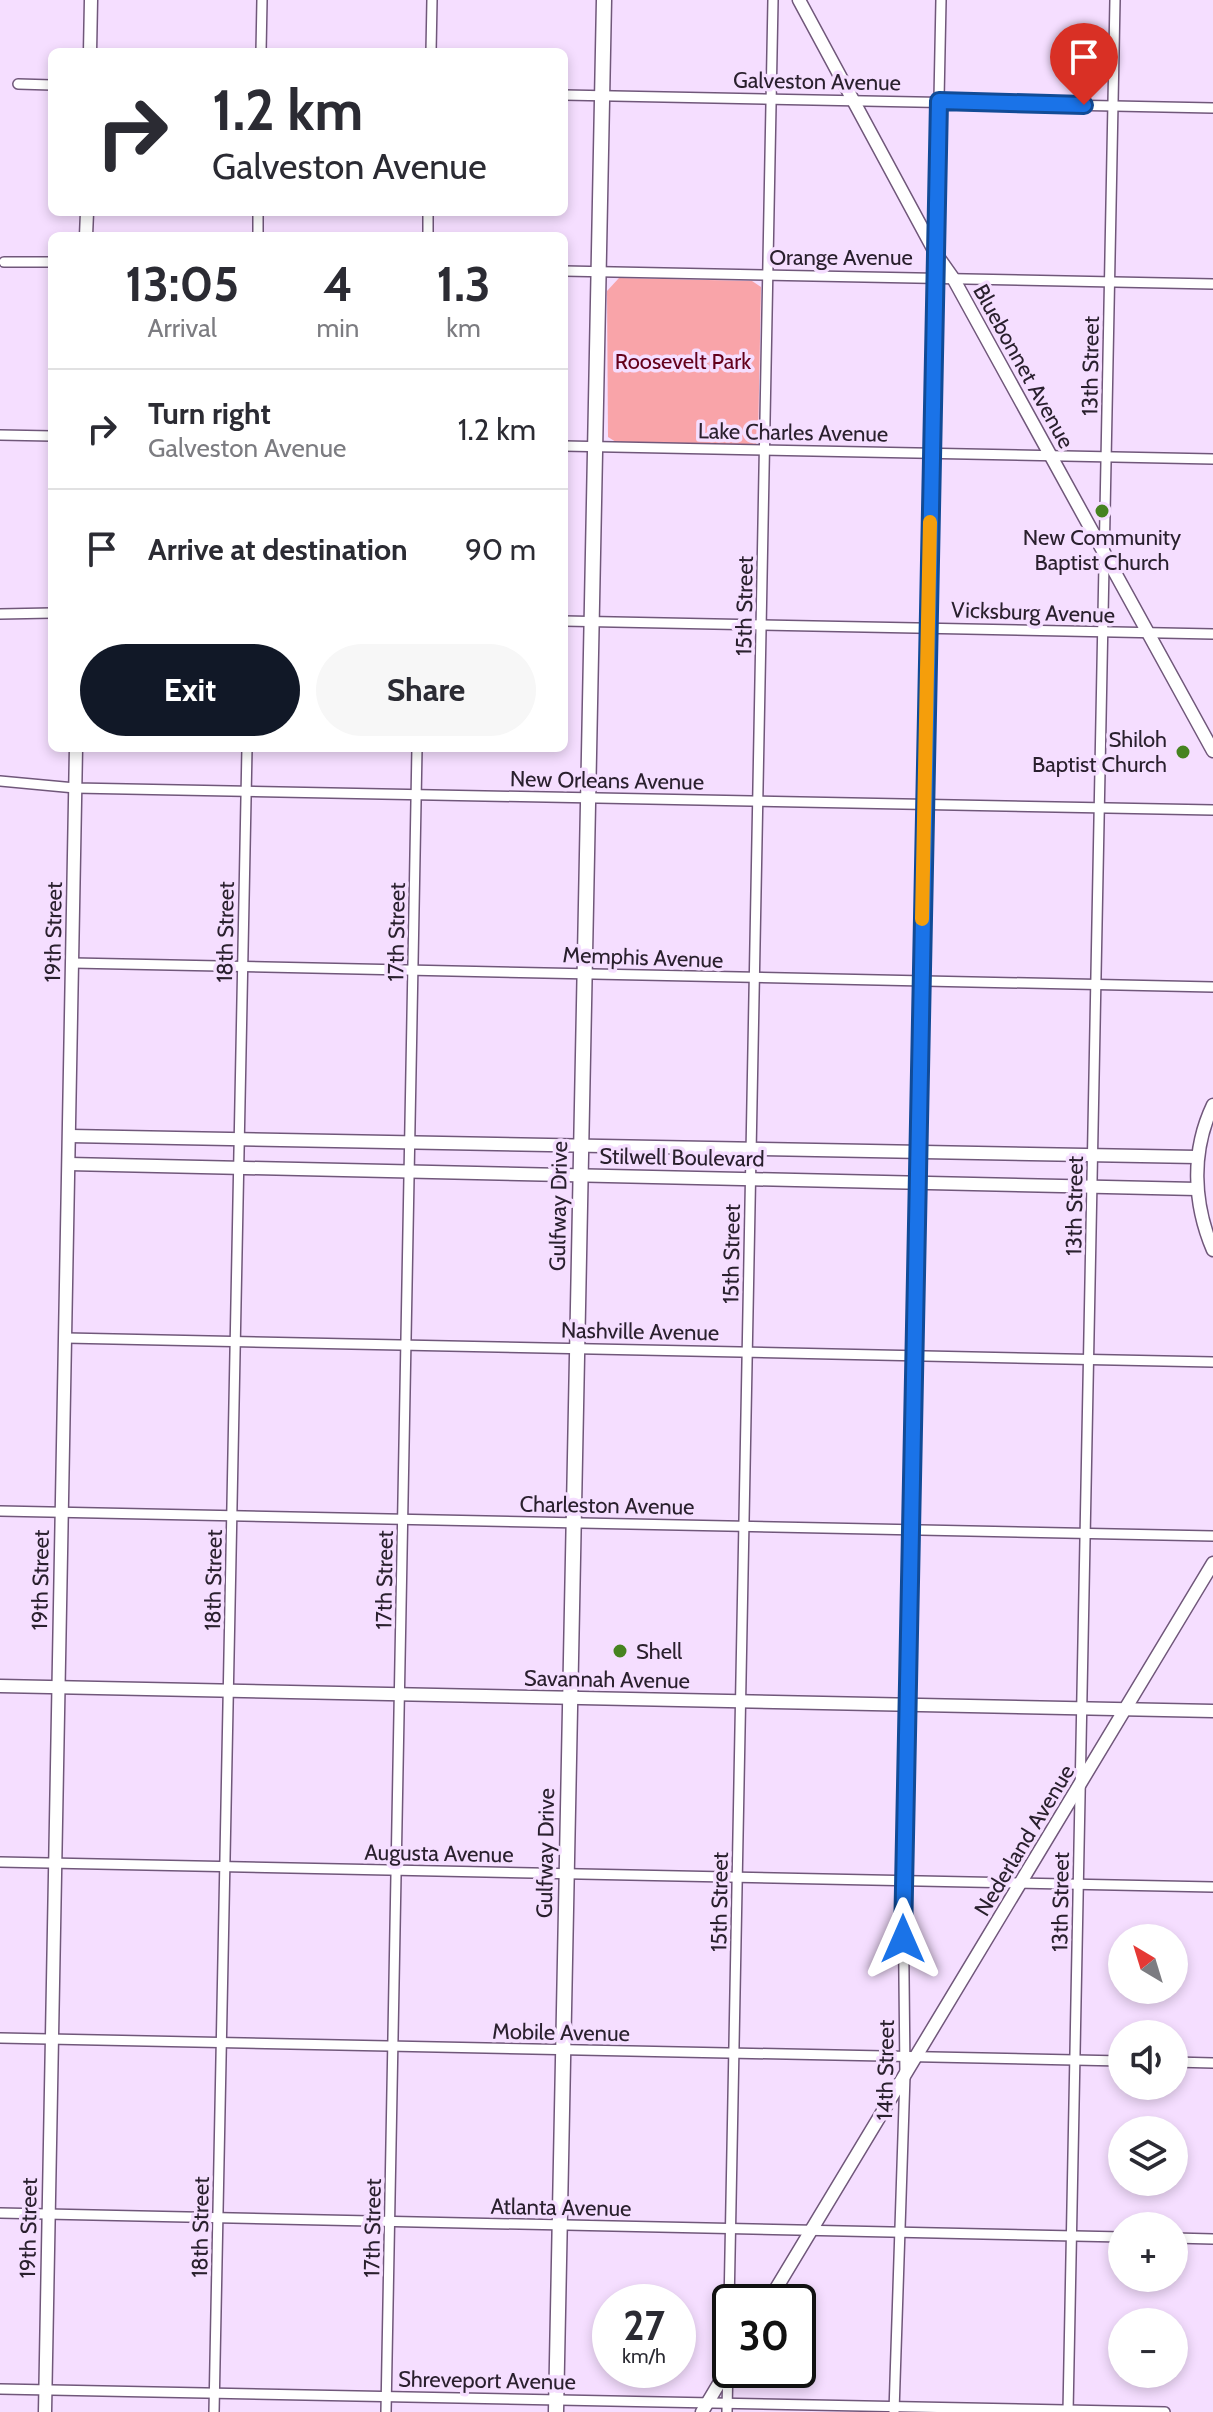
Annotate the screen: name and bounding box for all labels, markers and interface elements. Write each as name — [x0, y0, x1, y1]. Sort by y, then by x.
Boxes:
pin — [1050, 23, 1118, 105]
icon: arrive — [1062, 35, 1106, 79]
street label: Galveston Avenue — [733, 67, 901, 96]
text: 1.2 km — [212, 76, 363, 144]
icon: right — [80, 80, 184, 184]
text: Galveston Avenue — [212, 144, 487, 188]
street label: Orange Avenue — [769, 244, 913, 271]
text: 13:05 — [125, 255, 239, 313]
text: 4 — [323, 255, 353, 313]
text: 1.3 — [436, 255, 491, 313]
street label: Bluebonnet Avenue — [967, 280, 1080, 453]
text: Arrival — [148, 312, 217, 344]
text: min — [316, 312, 359, 344]
text: km — [446, 312, 481, 344]
street label: 13th Street — [1076, 315, 1105, 416]
park label: Roosevelt Park — [615, 348, 751, 375]
text: Turn right — [148, 395, 271, 432]
icon: right — [80, 407, 124, 451]
text: 1.2 km — [458, 411, 536, 448]
street label: Lake Charles Avenue — [698, 417, 888, 448]
text: Galveston Avenue — [148, 432, 346, 464]
marker: New Community Baptist Church — [1093, 502, 1111, 520]
place label: New Community Baptist Church — [1023, 524, 1181, 576]
icon: arrive — [80, 527, 124, 571]
text: Arrive at destination — [148, 531, 408, 568]
text: 90 m — [465, 531, 536, 568]
street label: 15th Street — [730, 555, 759, 656]
street label: Vicksburg Avenue — [950, 596, 1116, 629]
button: Exit — [80, 644, 300, 736]
button: Share — [316, 644, 536, 736]
place label: Shiloh Baptist Church — [1032, 726, 1167, 778]
marker: Shiloh Baptist Church — [1174, 743, 1192, 761]
street label: New Orleans Avenue — [510, 765, 704, 796]
street label: 19th Street — [39, 881, 68, 982]
street label: 18th Street — [211, 881, 240, 983]
street label: 17th Street — [382, 882, 411, 982]
street label: Memphis Avenue — [562, 941, 724, 974]
street label: Gulfway Drive — [544, 1141, 573, 1271]
street label: Stilwell Boulevard — [599, 1143, 765, 1172]
street label: 13th Street — [1060, 1155, 1089, 1256]
street label: 15th Street — [717, 1203, 746, 1304]
street label: Nashville Avenue — [561, 1317, 719, 1346]
street label: Charleston Avenue — [519, 1490, 695, 1521]
street label: 19th Street — [26, 1529, 55, 1630]
street label: 18th Street — [199, 1529, 228, 1631]
street label: 17th Street — [370, 1530, 399, 1630]
place label: Shell — [636, 1638, 683, 1665]
marker: Shell — [611, 1642, 629, 1660]
street label: Savannah Avenue — [524, 1665, 690, 1694]
street label: Nederland Avenue — [969, 1760, 1080, 1921]
street label: Gulfway Drive — [531, 1788, 560, 1918]
street label: Augusta Avenue — [364, 1839, 514, 1868]
street label: 15th Street — [705, 1851, 734, 1952]
street label: 13th Street — [1046, 1851, 1075, 1952]
position arrow — [861, 1897, 945, 1981]
north arrow — [1108, 1924, 1188, 2004]
map controls — [1108, 1924, 1188, 2388]
street label: Mobile Avenue — [492, 2018, 630, 2047]
street label: 14th Street — [871, 2019, 900, 2121]
button: sound — [1108, 2020, 1188, 2100]
button: layers — [1108, 2116, 1188, 2196]
street label: 18th Street — [186, 2176, 215, 2278]
street label: 19th Street — [14, 2177, 43, 2278]
street label: 17th Street — [358, 2178, 387, 2278]
street label: Atlanta Avenue — [490, 2193, 632, 2222]
button: + — [1108, 2212, 1188, 2292]
speed limit sign: 30 — [712, 2284, 816, 2388]
text: 27 — [623, 2301, 665, 2350]
button: − — [1108, 2308, 1188, 2388]
text: km/h — [622, 2344, 666, 2368]
street label: Shreveport Avenue — [398, 2365, 576, 2396]

